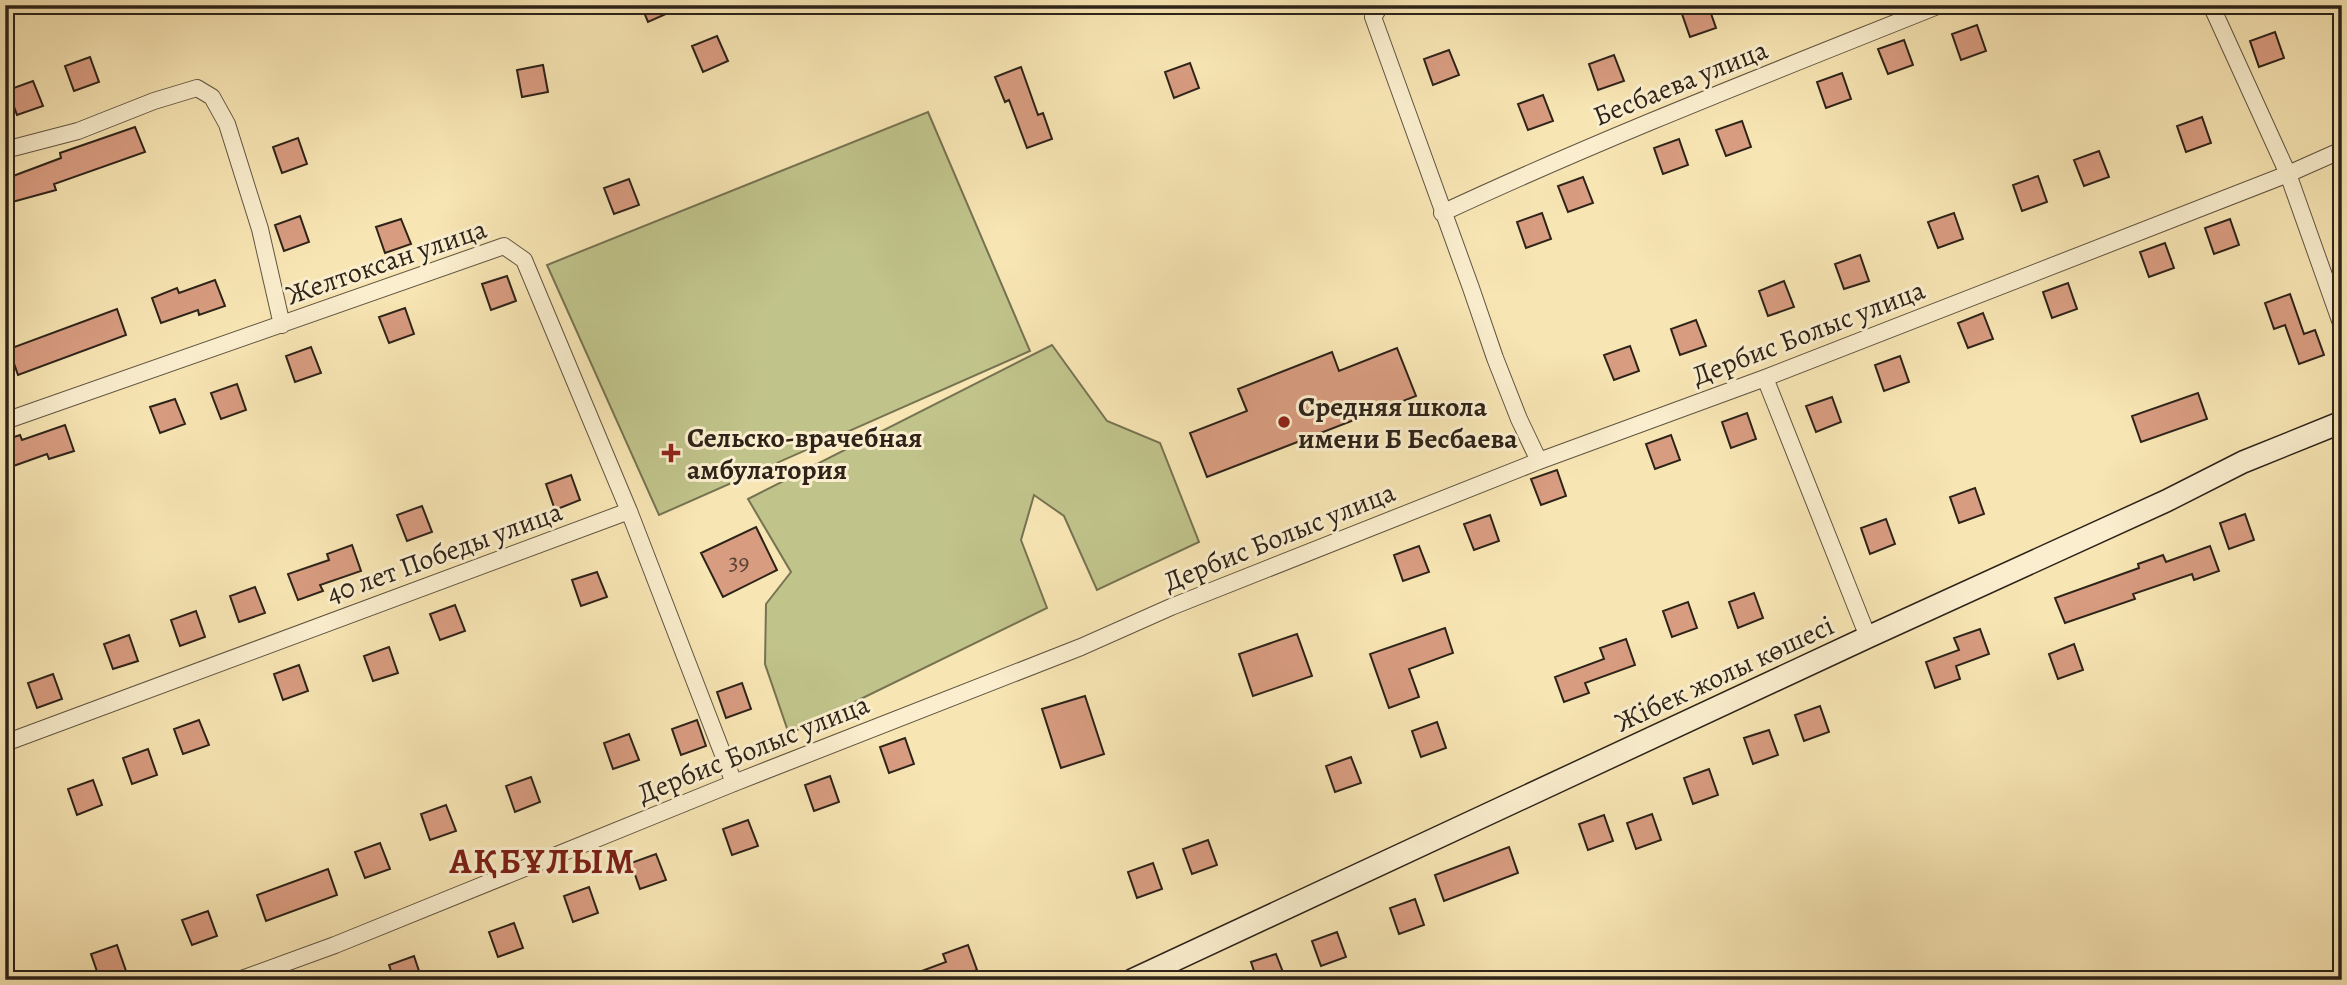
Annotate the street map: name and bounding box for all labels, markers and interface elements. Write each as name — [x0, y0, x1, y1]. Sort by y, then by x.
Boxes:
street label: Бесбаева улица — [1587, 31, 1773, 135]
street label: Желтоксан улица — [281, 210, 492, 314]
street label: Дербис Болыс улица — [1686, 271, 1930, 395]
place label: Средняя школа имени Б Бесбаева — [1298, 388, 1518, 458]
marker: Средняя школа имени Б Бесбаева — [1276, 414, 1292, 430]
place label: Сельско-врачебная амбулатория — [687, 419, 922, 489]
marker: Сельско-врачебная амбулатория — [661, 443, 681, 463]
street label: Дербис Болыс улица — [1158, 473, 1401, 601]
street label: 40 лет Победы улица — [321, 493, 568, 613]
house number: 39 — [729, 546, 749, 578]
street label: Жібек жолы көшесі — [1609, 606, 1840, 741]
street label: Дербис Болыс улица — [632, 685, 875, 813]
district label: АҚБҰЛЫМ — [448, 837, 637, 885]

